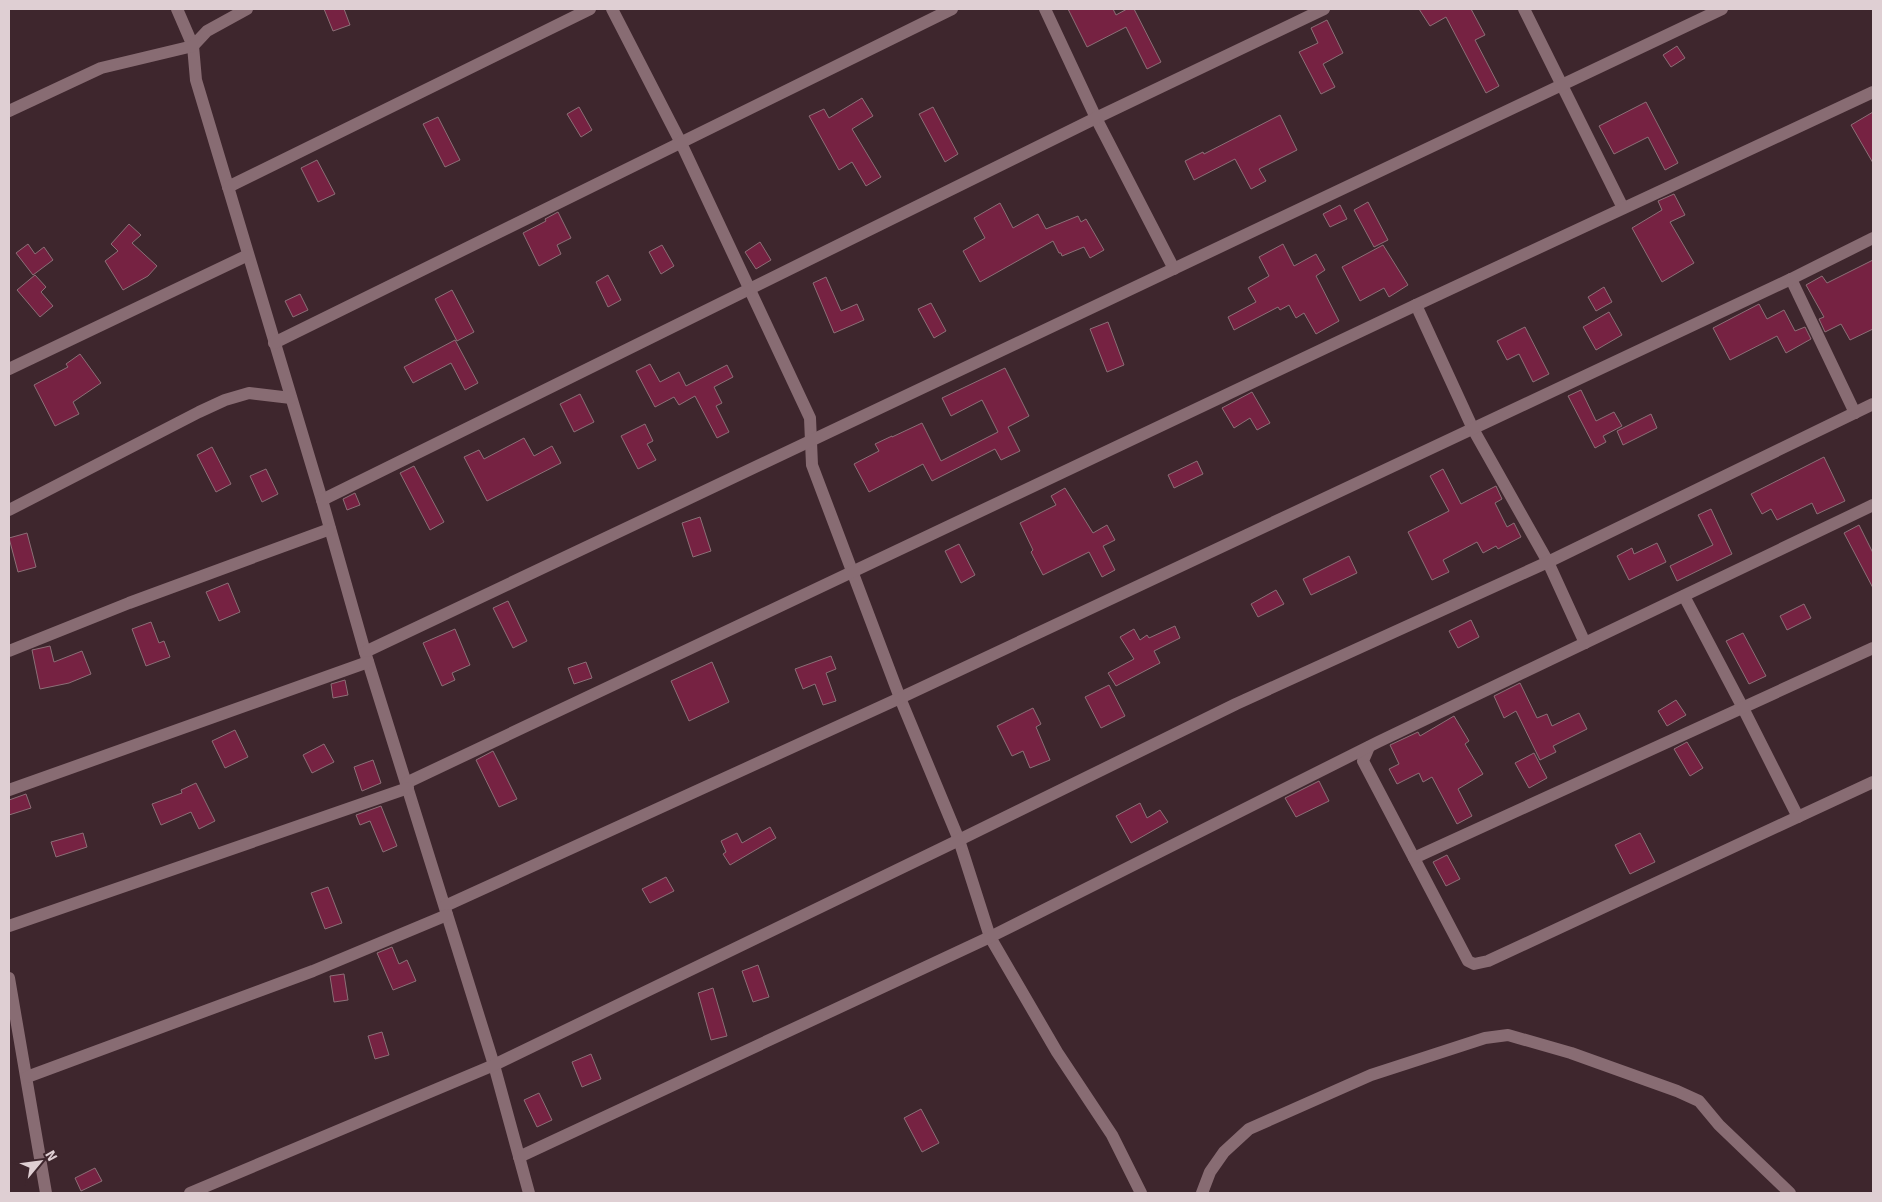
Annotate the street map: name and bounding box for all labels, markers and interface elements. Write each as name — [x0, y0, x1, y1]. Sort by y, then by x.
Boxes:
north arrow — [15, 1137, 65, 1187]
text: N — [41, 1148, 61, 1164]

